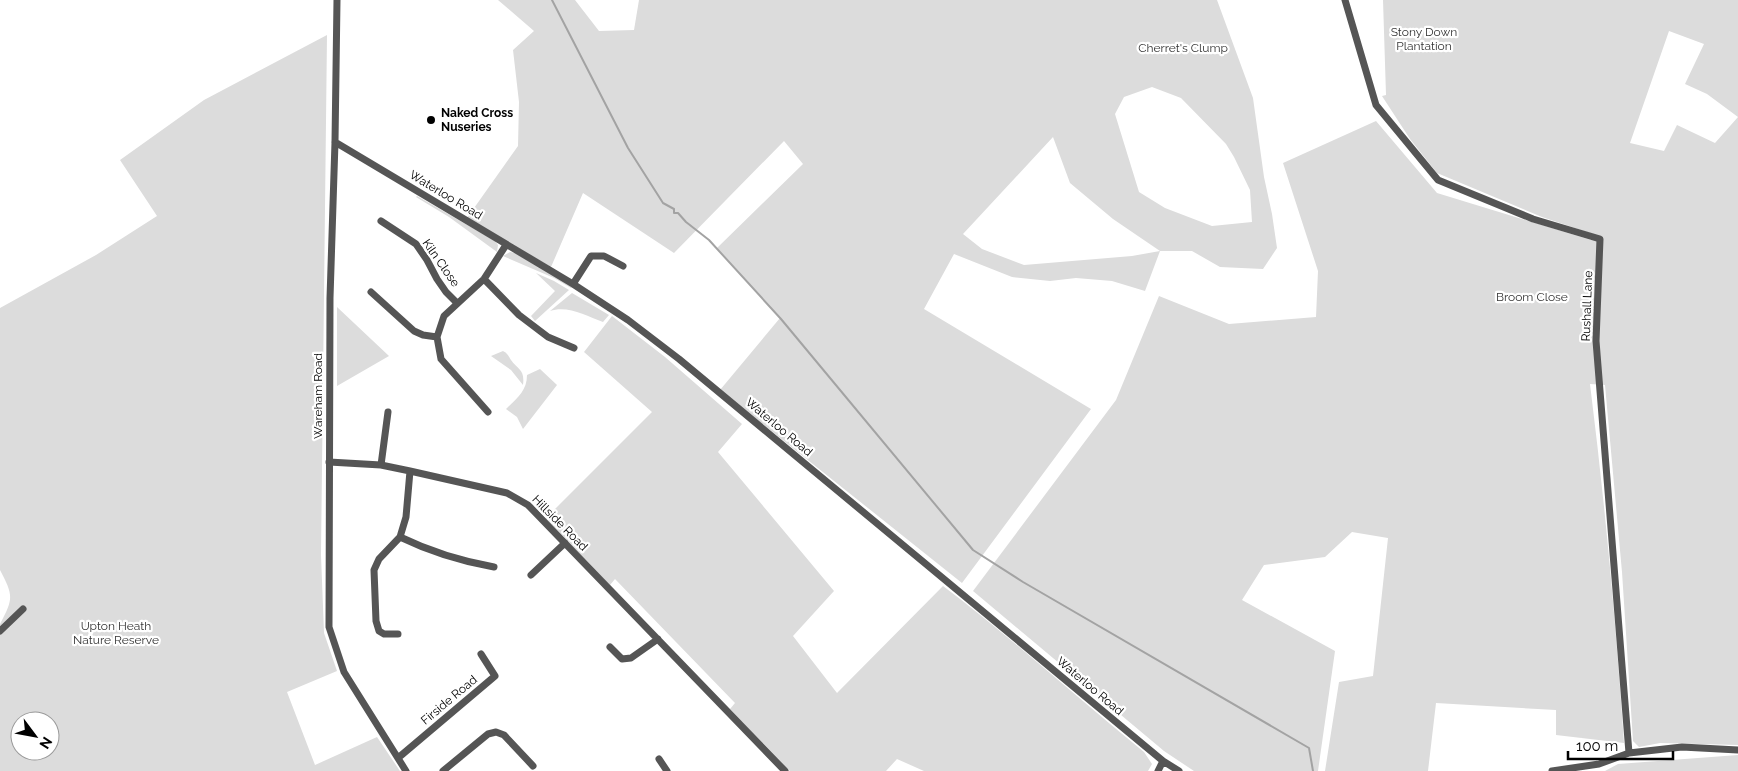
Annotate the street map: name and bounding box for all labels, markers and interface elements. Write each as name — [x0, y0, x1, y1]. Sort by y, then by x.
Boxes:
park label: Stony Down Plantation — [1391, 25, 1457, 53]
park label: Cherret's Clump — [1138, 41, 1228, 55]
place label: Naked Cross Nuseries — [441, 106, 513, 134]
marker: Naked Cross Nuseries — [425, 114, 437, 126]
street label: Waterloo Road — [407, 168, 485, 222]
street label: Kiln Close — [419, 236, 463, 290]
street label: Rushall Lane — [1579, 270, 1595, 342]
park label: Broom Close — [1496, 290, 1568, 304]
street label: Wareham Road — [311, 353, 325, 439]
street label: Waterloo Road — [743, 395, 815, 459]
street label: Hillside Road — [529, 492, 591, 554]
park label: Upton Heath Nature Reserve — [73, 619, 159, 647]
street label: Waterloo Road — [1054, 654, 1126, 718]
street label: Firside Road — [418, 673, 480, 727]
north arrow — [10, 711, 60, 761]
scale bar — [1568, 728, 1673, 760]
text: N — [36, 734, 56, 752]
text: 100 m — [1576, 737, 1618, 755]

